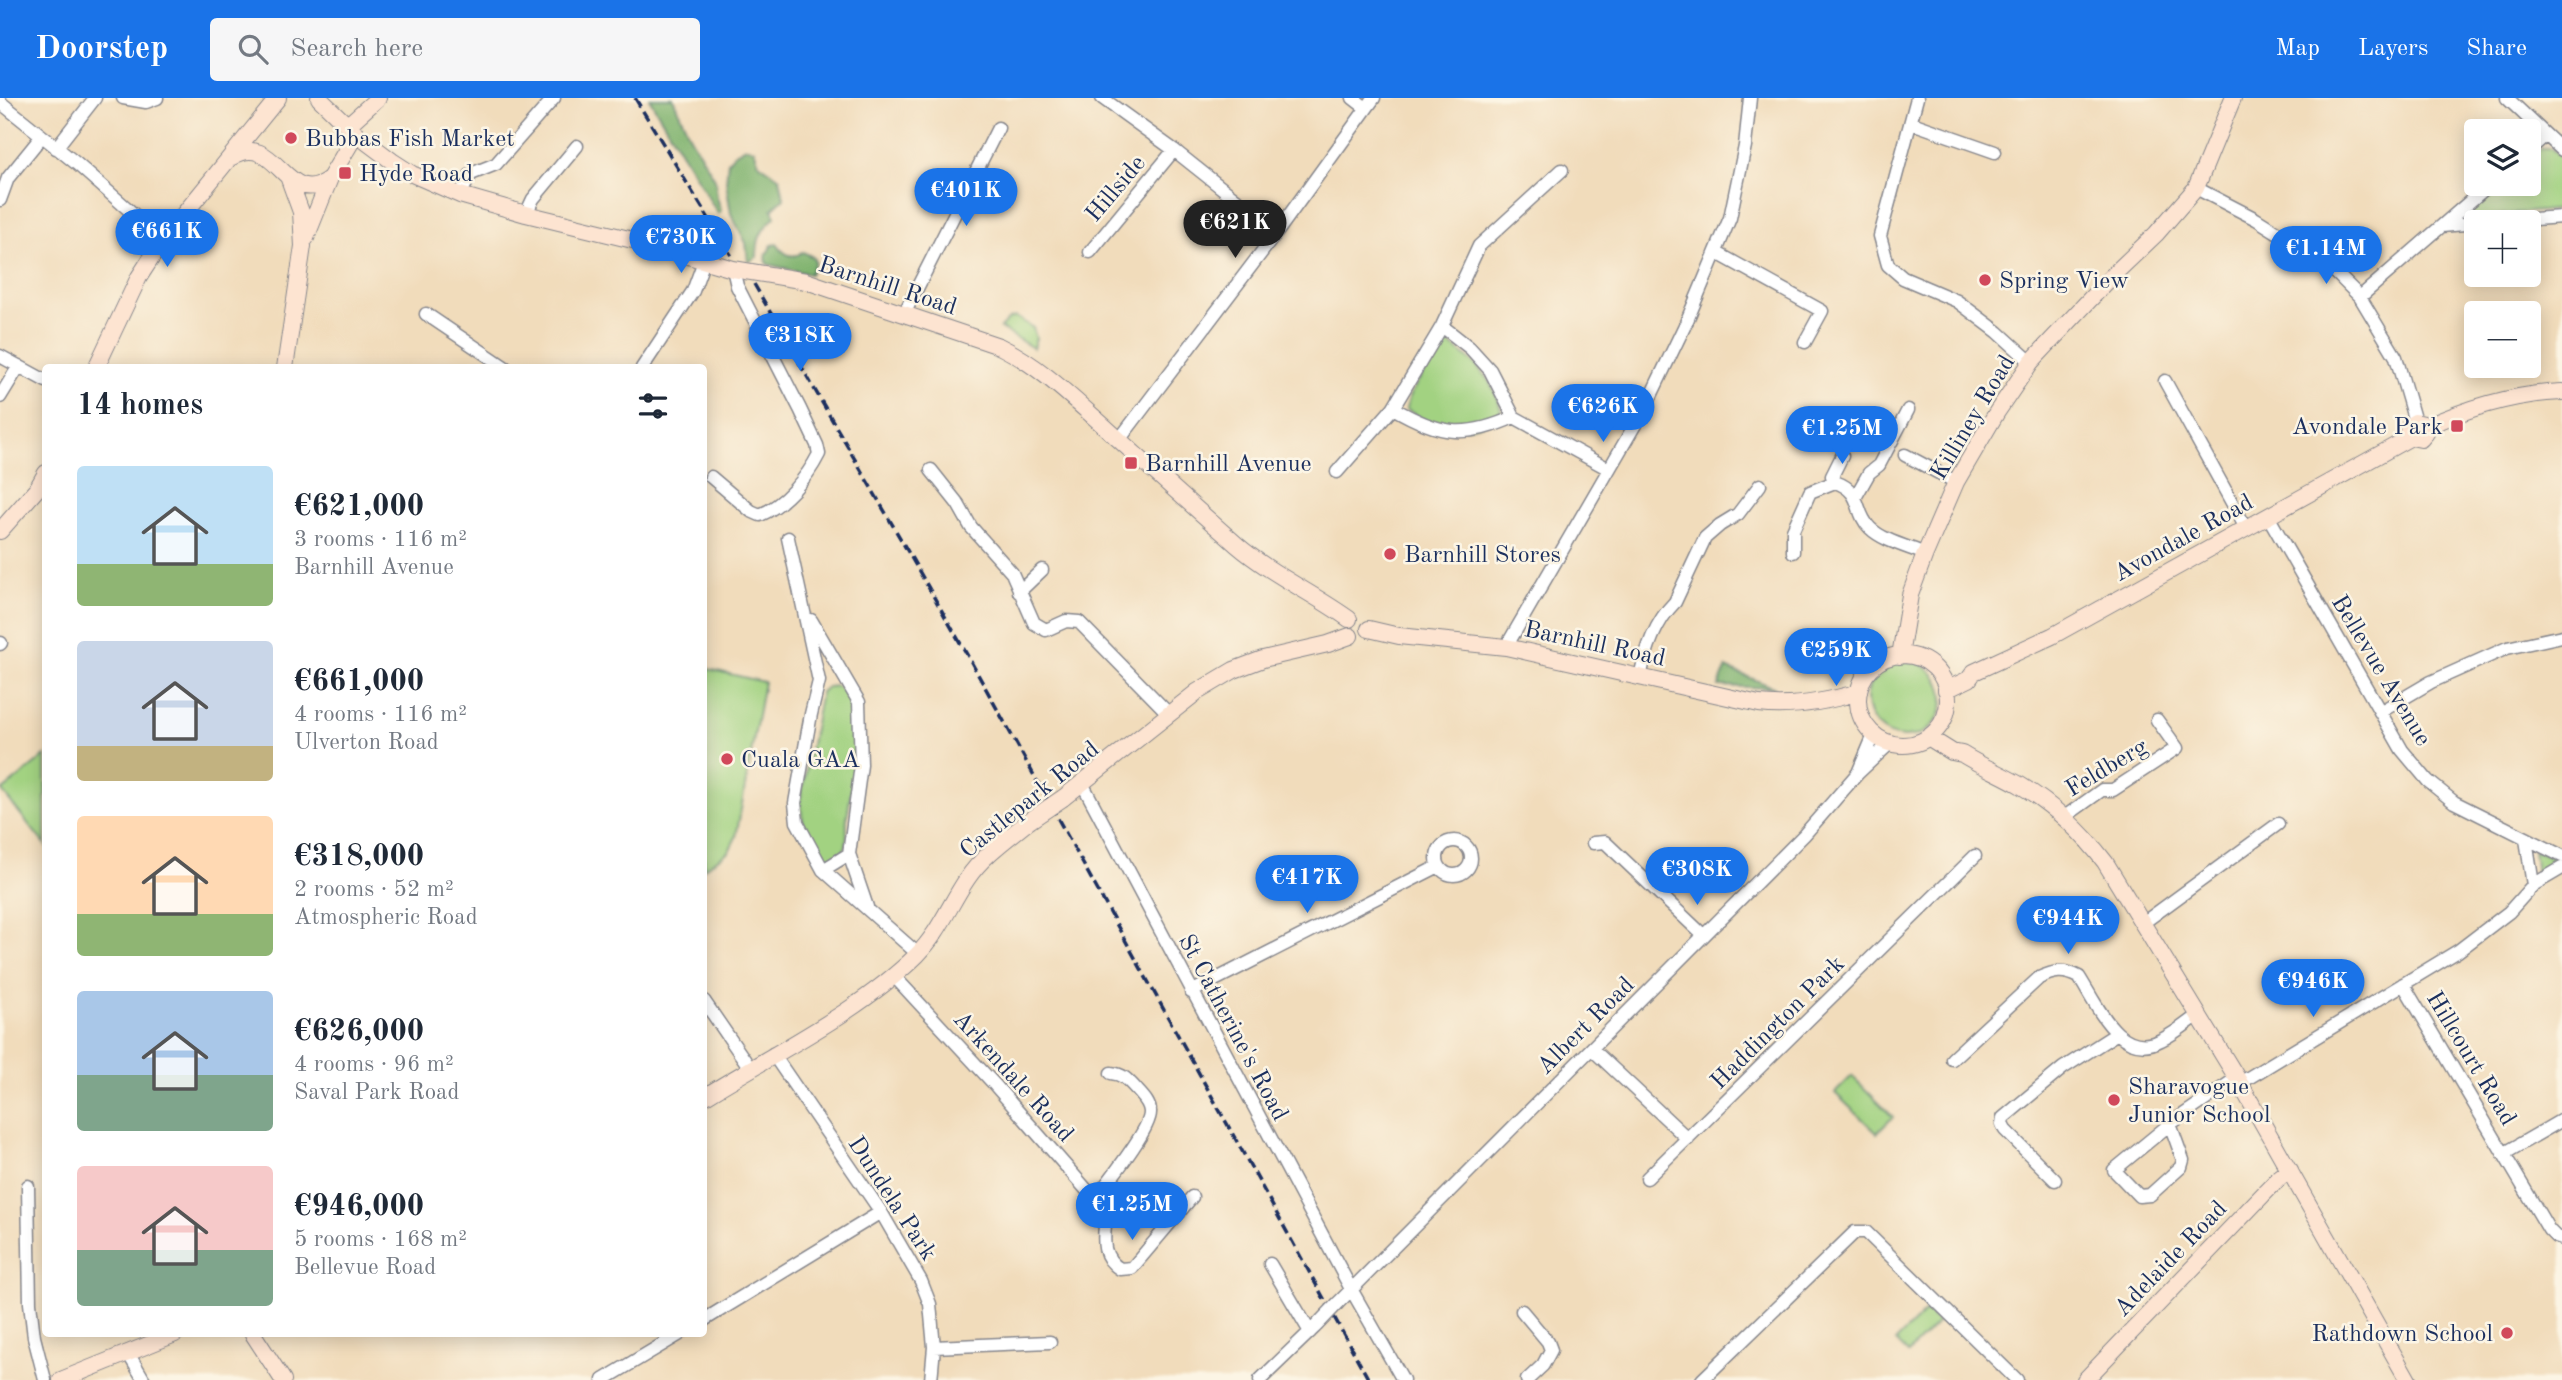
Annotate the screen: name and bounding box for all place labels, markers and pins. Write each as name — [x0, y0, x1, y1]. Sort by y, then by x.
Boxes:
place label: Bubbas Fish Market — [305, 128, 515, 152]
marker: Bubbas Fish Market — [283, 130, 299, 146]
place label: Hyde Road — [359, 163, 473, 187]
marker: Hyde Road — [337, 165, 353, 181]
pin: €401K — [917, 169, 1015, 228]
pin: €621K — [1186, 200, 1284, 260]
pin: €661K — [118, 209, 216, 269]
pin: €730K — [632, 216, 730, 275]
pin: €1.14M — [2269, 226, 2383, 286]
place label: Spring View — [1999, 270, 2129, 294]
marker: Spring View — [1977, 272, 1993, 288]
pin: €318K — [751, 314, 849, 373]
pin: €626K — [1554, 384, 1652, 444]
pin: €1.25M — [1785, 406, 1899, 466]
place label: Avondale Park — [2292, 416, 2443, 440]
marker: Avondale Park — [2449, 418, 2465, 434]
place label: Barnhill Avenue — [1145, 453, 1312, 477]
marker: Barnhill Avenue — [1123, 455, 1139, 471]
place label: Barnhill Stores — [1404, 544, 1561, 568]
marker: Barnhill Stores — [1382, 546, 1398, 562]
pin: €259K — [1787, 628, 1885, 688]
place label: Cuala GAA — [741, 749, 860, 773]
marker: Cuala GAA — [719, 751, 735, 767]
pin: €308K — [1648, 848, 1746, 907]
pin: €417K — [1258, 856, 1356, 915]
pin: €944K — [2019, 896, 2117, 956]
pin: €946K — [2264, 960, 2362, 1019]
place label: Sharavogue Junior School — [2128, 1076, 2270, 1128]
marker: Sharavogue Junior School — [2106, 1092, 2122, 1108]
pin: €1.25M — [1075, 1182, 1189, 1242]
place label: Rathdown School — [2311, 1323, 2493, 1347]
marker: Rathdown School — [2499, 1325, 2515, 1341]

